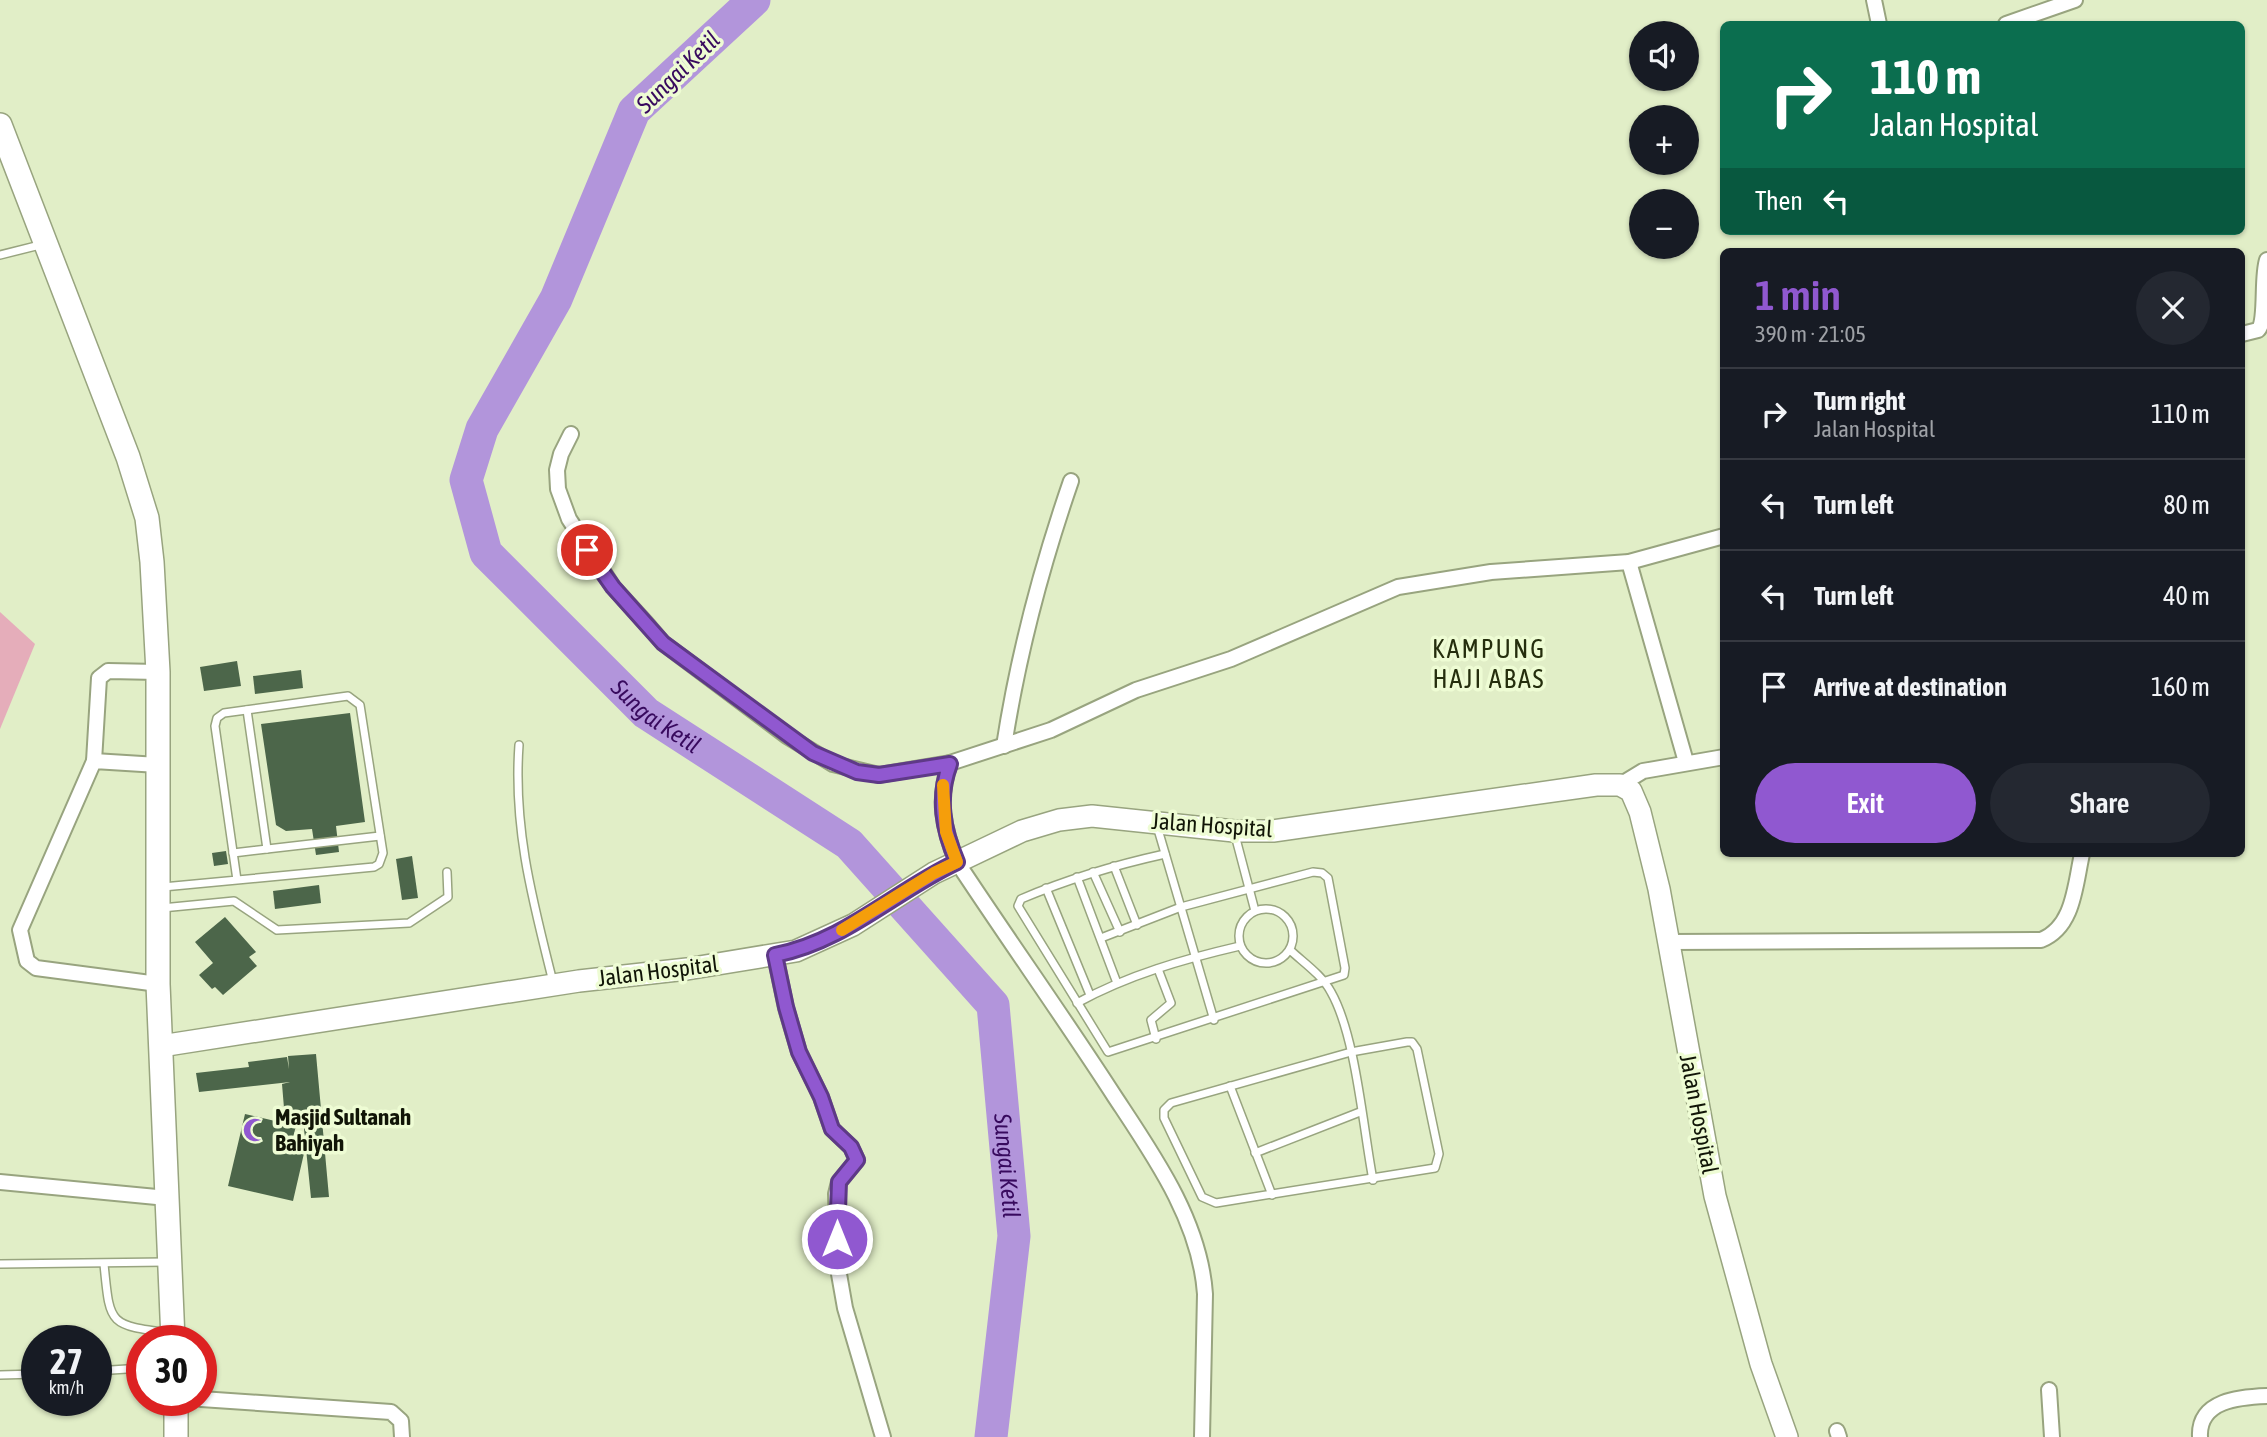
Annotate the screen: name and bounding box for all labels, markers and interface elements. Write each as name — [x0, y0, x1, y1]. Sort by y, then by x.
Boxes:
map controls — [1629, 21, 1699, 259]
button: sound — [1629, 21, 1699, 91]
water label: Sungai Ketil — [630, 26, 725, 119]
text: 110 m — [1870, 48, 1981, 104]
icon: right — [1755, 49, 1846, 140]
button: + — [1629, 105, 1699, 175]
text: Jalan Hospital — [1870, 106, 2038, 143]
icon: left — [1817, 182, 1855, 220]
text: Then — [1755, 186, 1803, 216]
button: − — [1629, 189, 1699, 259]
text: 1 min — [1755, 271, 1841, 319]
button: close — [2136, 271, 2210, 345]
text: 390 m · 21:05 — [1755, 321, 1866, 347]
text: Turn right — [1814, 386, 1905, 416]
icon: right — [1755, 395, 1793, 433]
text: 110 m — [2151, 399, 2210, 429]
text: Jalan Hospital — [1814, 416, 1935, 442]
icon: left — [1755, 486, 1793, 524]
text: Turn left — [1814, 490, 1894, 520]
text: 80 m — [2163, 490, 2210, 520]
pin — [557, 520, 617, 580]
icon: arrive — [568, 531, 606, 569]
icon: left — [1755, 577, 1793, 615]
text: Turn left — [1814, 581, 1894, 611]
text: 40 m — [2163, 581, 2210, 611]
district label: KAMPUNG HAJI ABAS — [1432, 634, 1546, 694]
icon: arrive — [1755, 668, 1793, 706]
text: Arrive at destination — [1814, 672, 2007, 702]
text: 160 m — [2151, 672, 2210, 702]
water label: Sungai Ketil — [606, 673, 706, 758]
button: Exit — [1755, 763, 1976, 843]
button: Share — [1990, 763, 2210, 843]
street label: Jalan Hospital — [1151, 808, 1273, 842]
street label: Jalan Hospital — [596, 951, 720, 991]
street label: Jalan Hospital — [1675, 1052, 1723, 1176]
place label: Masjid Sultanah Bahiyah — [275, 1104, 411, 1156]
water label: Sungai Ketil — [989, 1111, 1026, 1219]
mosque icon: Masjid Sultanah Bahiyah — [241, 1116, 269, 1144]
position arrow — [800, 1202, 874, 1276]
speed limit sign: 30 — [126, 1325, 217, 1416]
text: 27 — [50, 1341, 83, 1381]
text: km/h — [49, 1377, 84, 1398]

